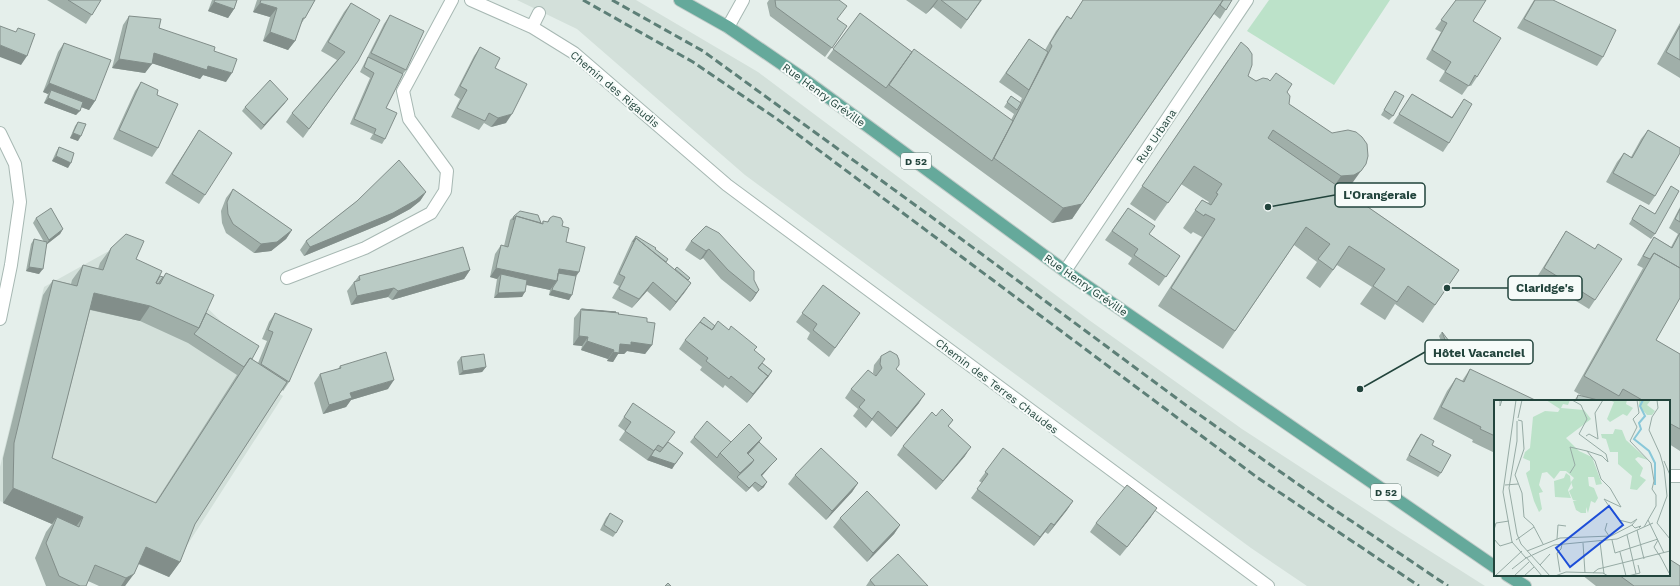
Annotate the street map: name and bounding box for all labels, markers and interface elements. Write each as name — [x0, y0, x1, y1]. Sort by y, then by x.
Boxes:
street label: Chemin des Rigaudis — [568, 48, 662, 131]
street label: Rue Henry Gréville — [780, 61, 868, 130]
street label: Rue Urbana — [1134, 107, 1179, 166]
road number: D 52 — [901, 153, 931, 169]
callout: L'Orangeraie — [1335, 183, 1425, 207]
text: L'Orangeraie — [1343, 188, 1417, 202]
street label: Rue Henry Gréville — [1041, 252, 1130, 319]
callout: Claridge's — [1508, 276, 1582, 300]
text: Claridge's — [1516, 281, 1575, 295]
street label: Chemin des Terres Chaudes — [933, 336, 1061, 437]
callout: Hôtel Vacanciel — [1425, 340, 1533, 364]
text: Hôtel Vacanciel — [1433, 346, 1525, 360]
inset map — [1494, 400, 1670, 576]
road number: D 52 — [1371, 484, 1401, 500]

